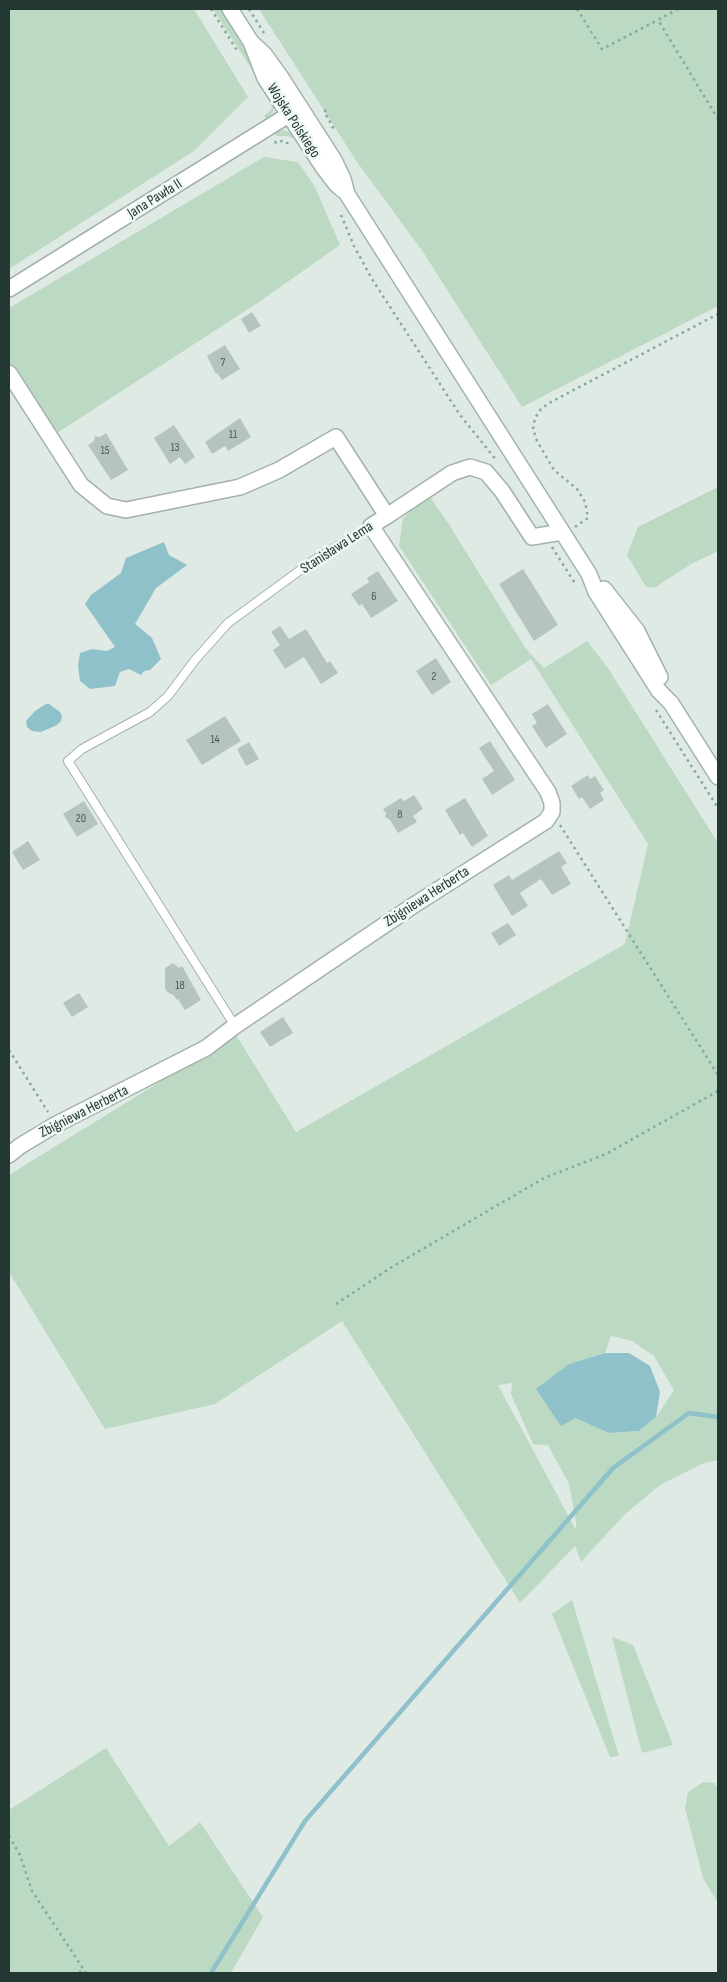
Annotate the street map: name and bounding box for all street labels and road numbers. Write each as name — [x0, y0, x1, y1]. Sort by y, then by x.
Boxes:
street label: Wojska Polskiego — [262, 80, 324, 162]
street label: Jana Pawła II — [124, 175, 186, 223]
street label: Stanisława Lema — [297, 518, 377, 578]
street label: Zbigniewa Herberta — [381, 863, 473, 931]
street label: Zbigniewa Herberta — [36, 1082, 132, 1142]

